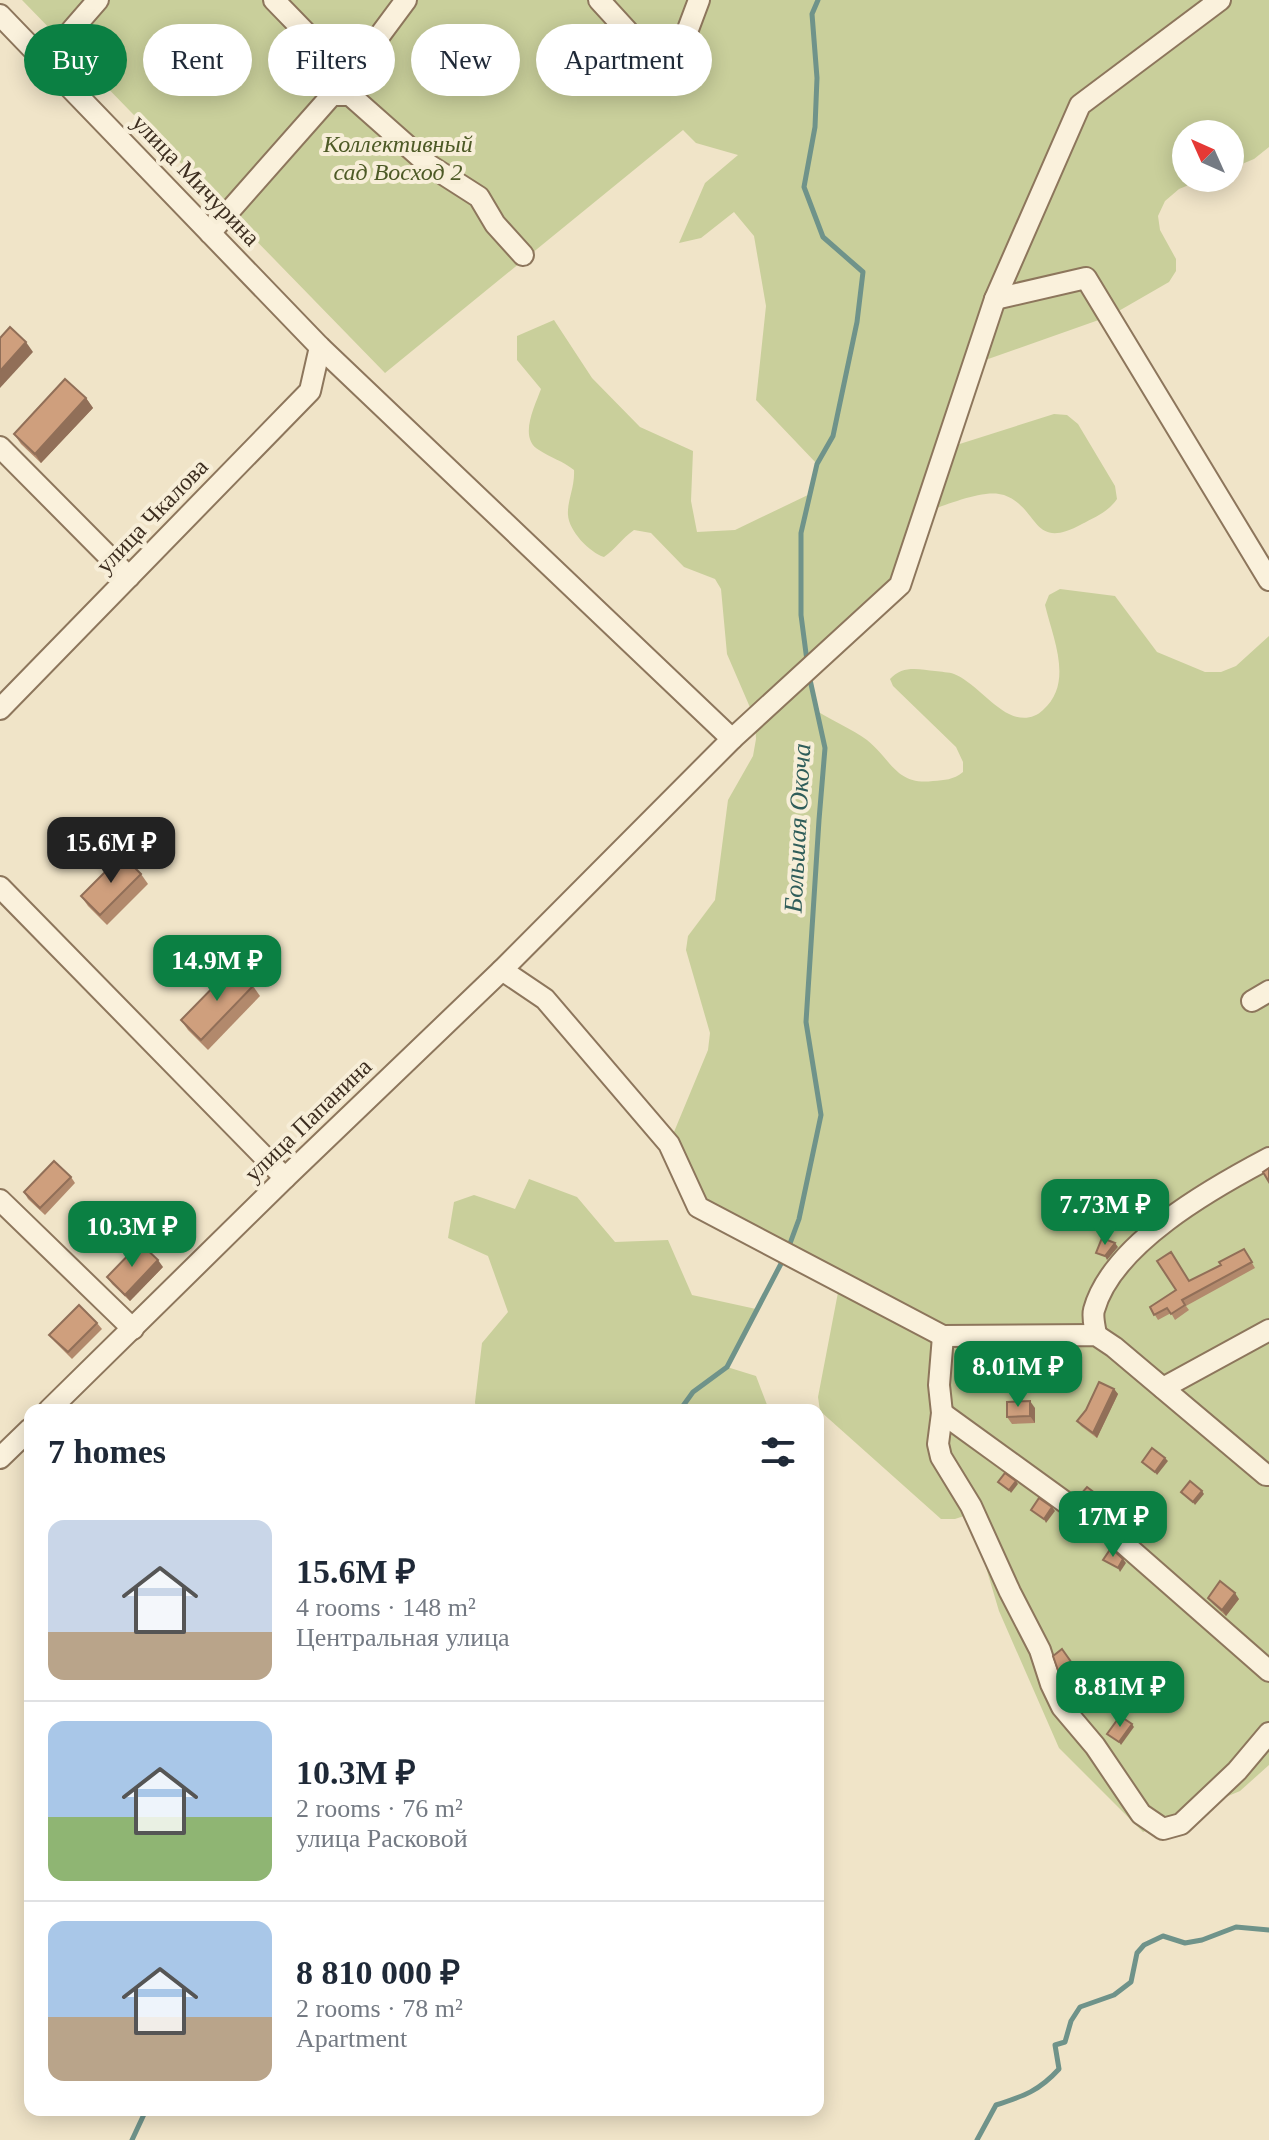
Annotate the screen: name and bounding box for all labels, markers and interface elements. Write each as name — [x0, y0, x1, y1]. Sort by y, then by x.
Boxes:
chip: Buy — [24, 24, 127, 96]
chip: Rent — [143, 24, 252, 96]
chip: Filters — [268, 24, 395, 96]
chip: New — [411, 24, 520, 96]
chip: Apartment — [536, 24, 712, 96]
street label: улица Мичурина — [127, 109, 265, 251]
north arrow — [1172, 120, 1244, 192]
map controls — [1172, 120, 1244, 192]
park label: Коллективный сад Восход 2 — [322, 131, 473, 185]
street label: улица Чкалова — [91, 453, 213, 579]
water label: Большая Окоча — [779, 743, 816, 915]
pin: 15.6M ₽ — [37, 817, 185, 885]
text: 15.6M ₽ — [65, 828, 157, 857]
pin: 14.9M ₽ — [143, 935, 291, 1003]
text: 14.9M ₽ — [171, 946, 263, 975]
street label: улица Папанина — [239, 1053, 377, 1187]
pin: 7.73M ₽ — [1031, 1179, 1179, 1247]
text: 7.73M ₽ — [1059, 1190, 1151, 1219]
pin: 10.3M ₽ — [58, 1201, 206, 1269]
text: 10.3M ₽ — [86, 1212, 178, 1241]
pin: 8.01M ₽ — [944, 1341, 1092, 1409]
text: 8.01M ₽ — [972, 1352, 1064, 1381]
icon: filters — [756, 1430, 800, 1474]
text: 7 homes — [48, 1433, 166, 1470]
pin: 17M ₽ — [1057, 1491, 1169, 1559]
text: 17M ₽ — [1077, 1502, 1149, 1531]
icon: home — [112, 1552, 208, 1648]
text: 15.6M ₽ — [296, 1553, 416, 1590]
text: 4 rooms · 148 m² — [296, 1593, 476, 1622]
text: Центральная улица — [296, 1623, 510, 1652]
pin: 8.81M ₽ — [1046, 1661, 1194, 1729]
text: 8.81M ₽ — [1074, 1672, 1166, 1701]
icon: home — [112, 1753, 208, 1849]
text: 10.3M ₽ — [296, 1754, 416, 1791]
text: 2 rooms · 76 m² — [296, 1794, 463, 1823]
text: улица Расковой — [296, 1824, 468, 1853]
icon: home — [112, 1953, 208, 2049]
text: 8 810 000 ₽ — [296, 1954, 460, 1991]
text: 2 rooms · 78 m² — [296, 1994, 463, 2023]
text: Apartment — [296, 2024, 407, 2053]

